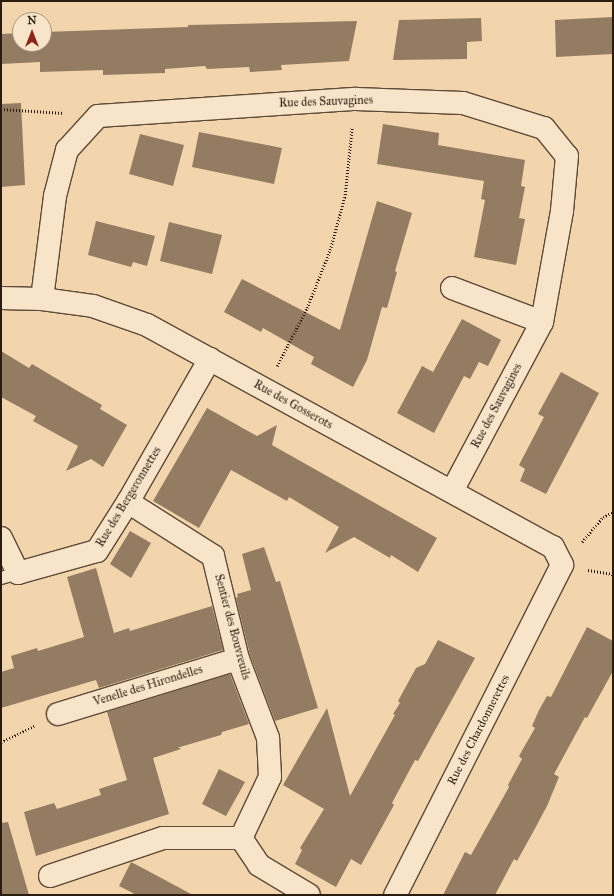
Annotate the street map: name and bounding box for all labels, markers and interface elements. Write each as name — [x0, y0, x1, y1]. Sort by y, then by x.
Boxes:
north arrow — [12, 12, 52, 52]
text: N — [27, 14, 37, 27]
street label: Rue des Sauvagines — [279, 93, 373, 111]
street label: Rue des Sauvagines — [469, 361, 525, 451]
street label: Rue des Gosserots — [251, 377, 335, 433]
street label: Rue des Bergeronnettes — [93, 444, 165, 550]
street label: Sentier des Bouvreuils — [211, 573, 253, 681]
street label: Venelle des Hirondelles — [92, 663, 204, 709]
street label: Rue des Chardonnerettes — [445, 672, 513, 788]

